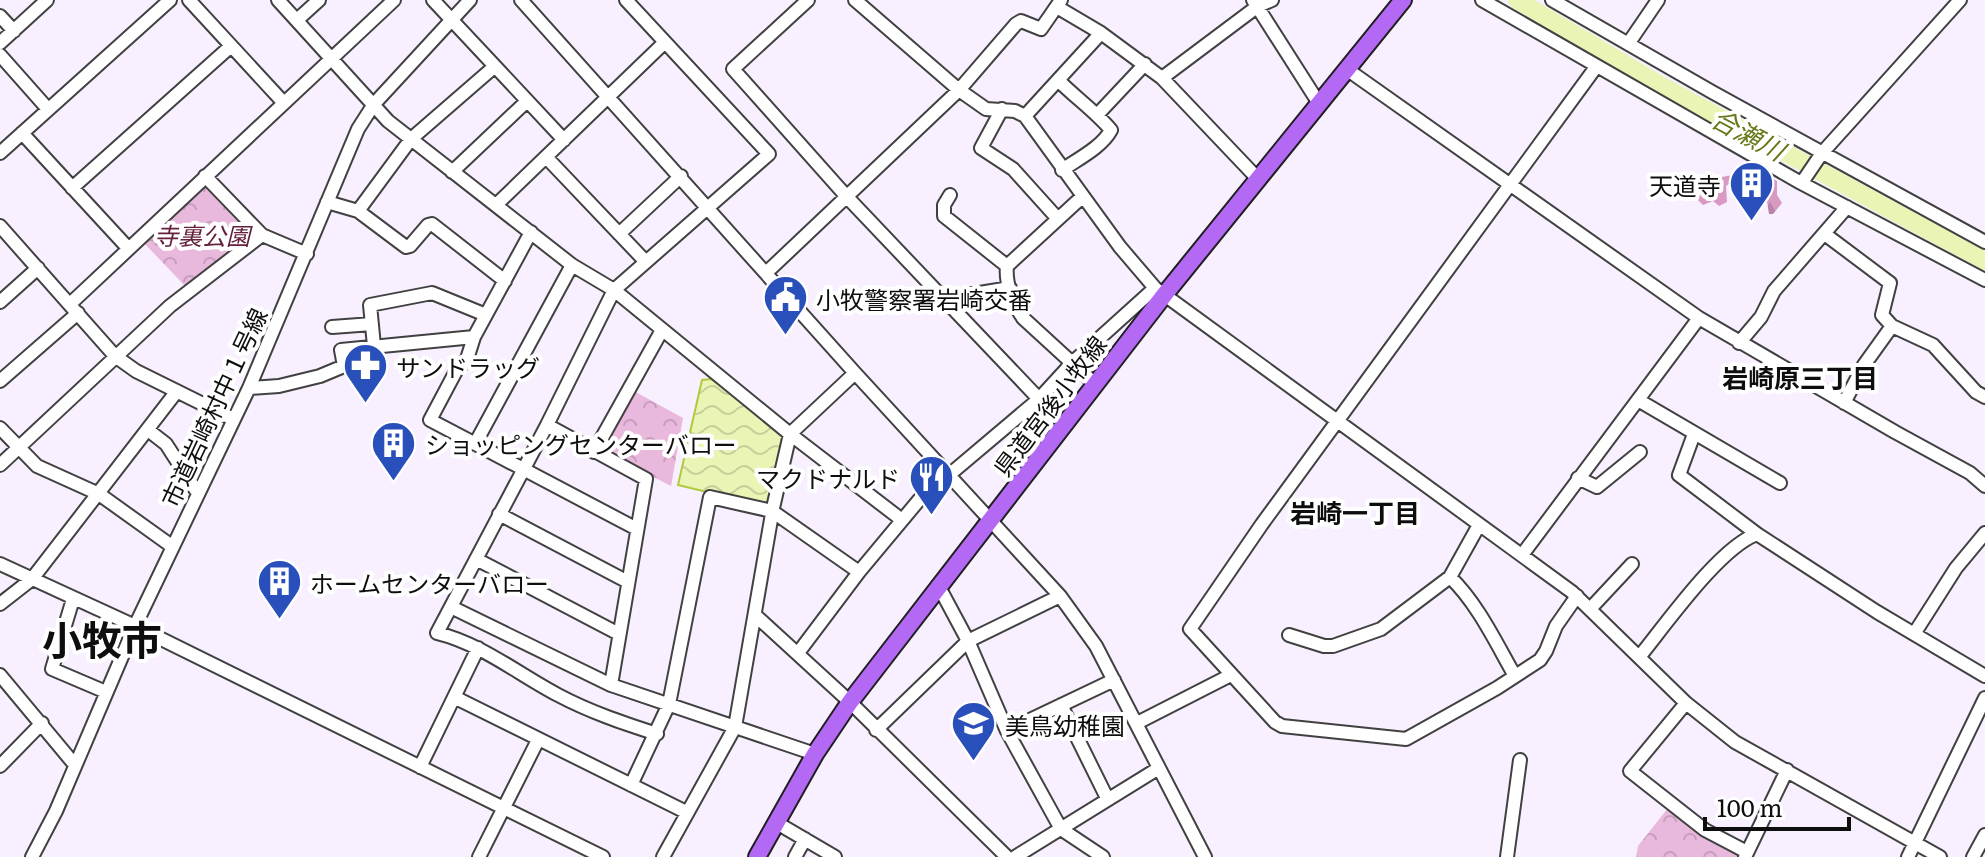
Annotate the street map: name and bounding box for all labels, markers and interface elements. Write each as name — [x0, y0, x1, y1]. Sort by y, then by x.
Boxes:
water label: 合瀬川 — [1705, 97, 1795, 170]
building icon: 天道寺 — [1728, 160, 1776, 223]
place label: 天道寺 — [1649, 167, 1721, 202]
park label: 寺裏公園 — [154, 217, 253, 252]
public building icon: 小牧警察署岩崎交番 — [761, 274, 809, 337]
place label: 小牧警察署岩崎交番 — [816, 281, 1032, 316]
street label: 市道岩崎村中１号線 — [151, 302, 275, 512]
street label: 県道宮後小牧線 — [984, 327, 1114, 483]
pharmacy icon: サンドラッグ — [341, 342, 389, 405]
place label: サンドラッグ — [396, 349, 540, 384]
district label: 岩崎原三丁目 — [1722, 357, 1878, 396]
building icon: ショッピングセンターバロー — [370, 419, 418, 482]
place label: ショッピングセンターバロー — [425, 426, 737, 461]
restaurant icon: マクドナルド — [907, 453, 955, 516]
place label: マクドナルド — [756, 460, 900, 495]
district label: 岩崎一丁目 — [1290, 492, 1420, 531]
building icon: ホームセンターバロー — [255, 558, 303, 621]
place label: ホームセンターバロー — [310, 565, 549, 600]
district label: 小牧市 — [42, 608, 162, 667]
school or university icon: 美鳥幼稚園 — [950, 700, 998, 763]
place label: 美鳥幼稚園 — [1005, 707, 1125, 742]
scale bar — [1705, 781, 1849, 831]
text: 100 m — [1717, 789, 1783, 824]

